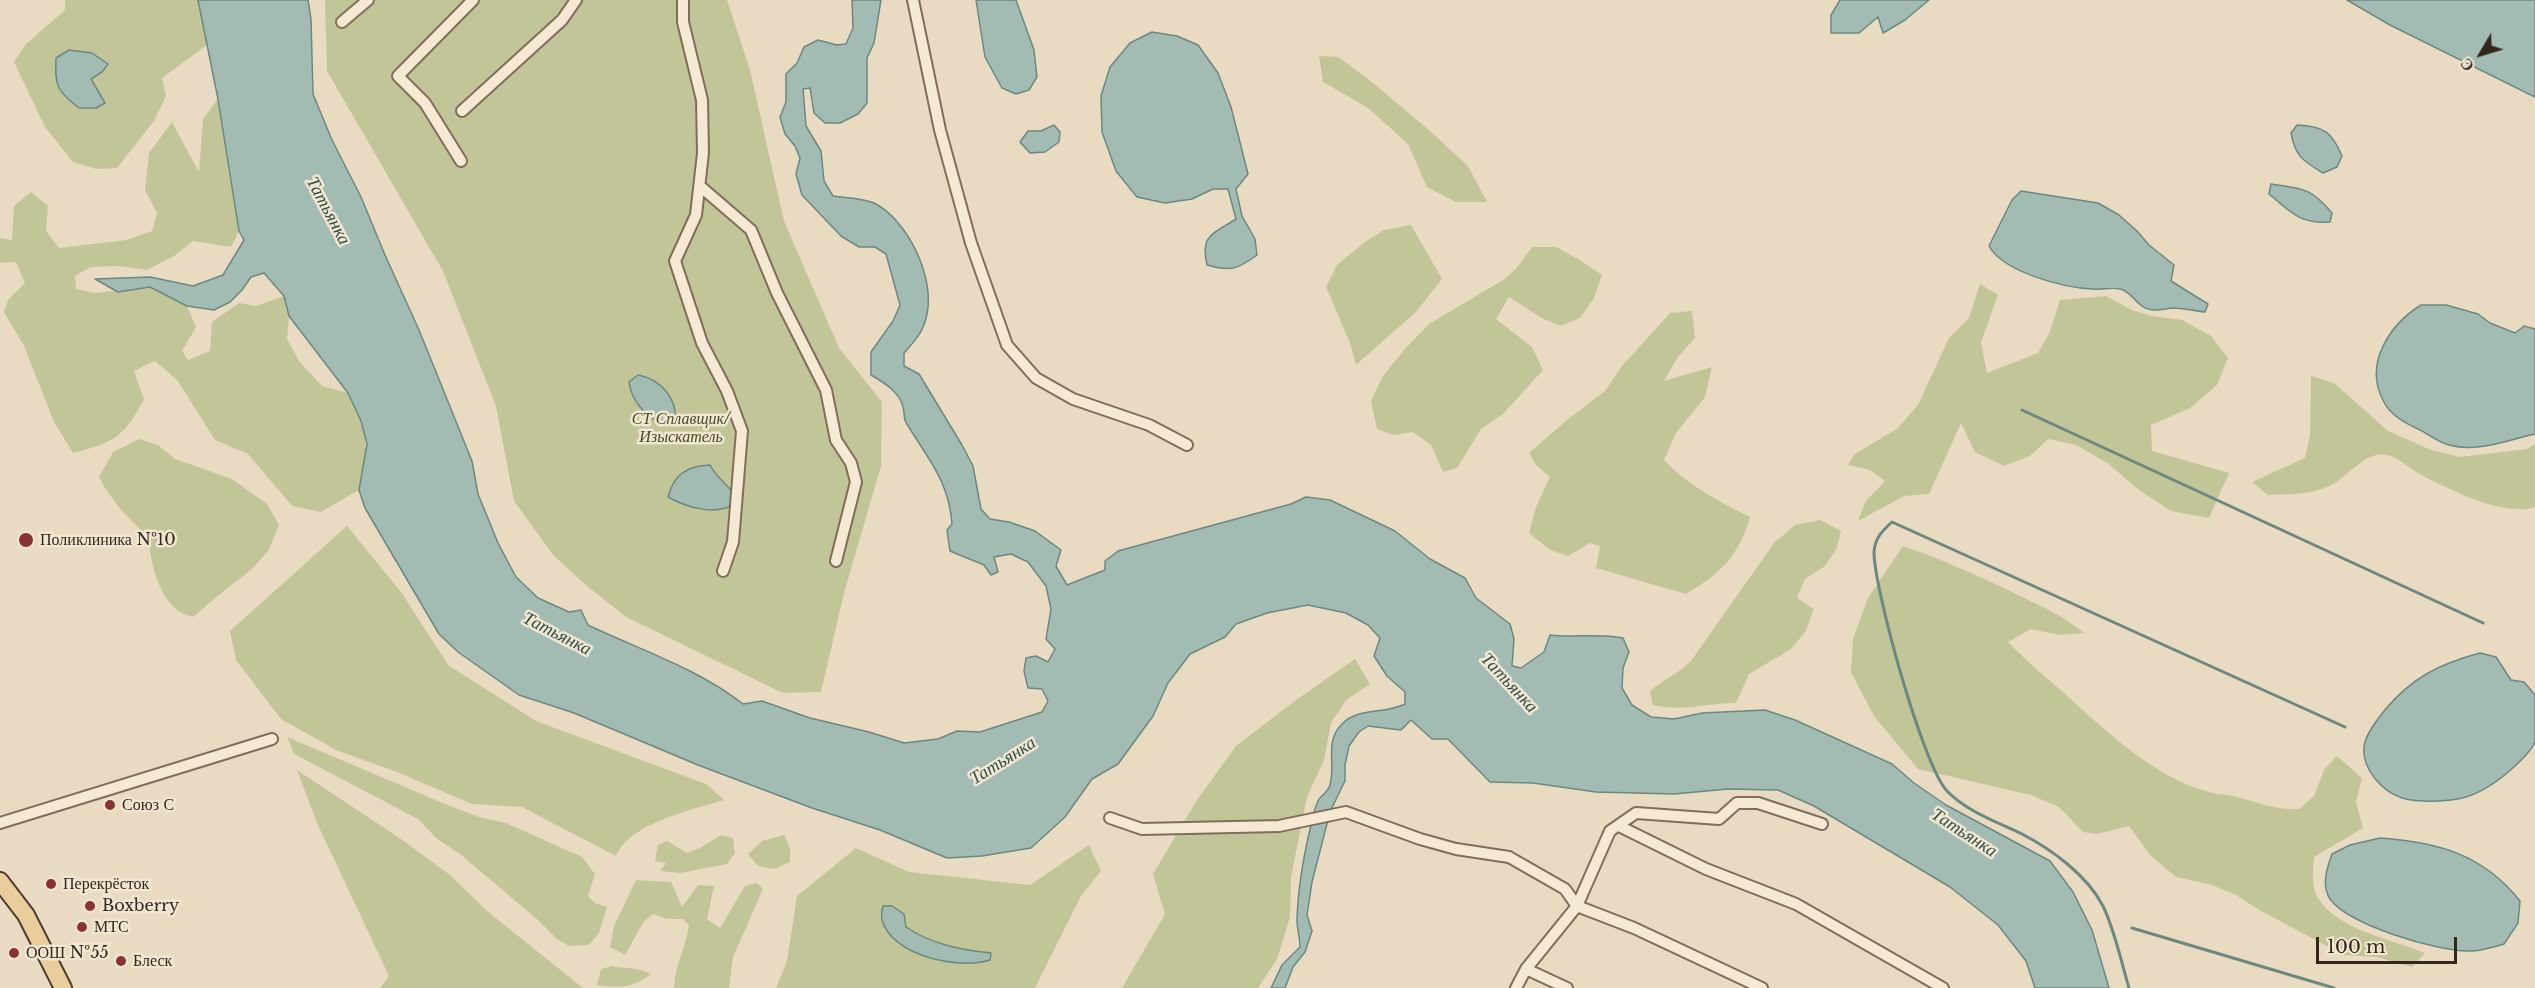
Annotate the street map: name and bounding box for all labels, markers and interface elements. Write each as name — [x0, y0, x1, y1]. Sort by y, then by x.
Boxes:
north arrow — [2451, 24, 2511, 84]
text: С — [2455, 54, 2478, 76]
water label: Татьянка — [301, 173, 355, 249]
park label: СТ Сплавщик/ Изыскатель — [632, 409, 730, 447]
place label: Поликлиника №10 — [40, 530, 176, 550]
marker: Поликлиника №10 — [17, 531, 35, 549]
water label: Татьянка — [519, 608, 595, 660]
water label: Татьянка — [1476, 649, 1542, 717]
water label: Татьянка — [966, 732, 1040, 790]
place label: Союз С — [122, 795, 174, 815]
marker: Союз С — [103, 798, 117, 812]
water label: Татьянка — [1927, 804, 2001, 862]
place label: Перекрёсток — [63, 874, 149, 894]
marker: Перекрёсток — [44, 877, 58, 891]
place label: Boxberry — [102, 896, 179, 916]
marker: Boxberry — [83, 899, 97, 913]
place label: МТС — [94, 917, 129, 937]
marker: МТС — [75, 920, 89, 934]
scale bar — [2319, 925, 2460, 963]
text: 100 m — [2327, 936, 2385, 958]
place label: ООШ №55 — [26, 943, 109, 963]
marker: ООШ №55 — [7, 946, 21, 960]
place label: Блеск — [133, 951, 172, 971]
marker: Блеск — [114, 954, 128, 968]

